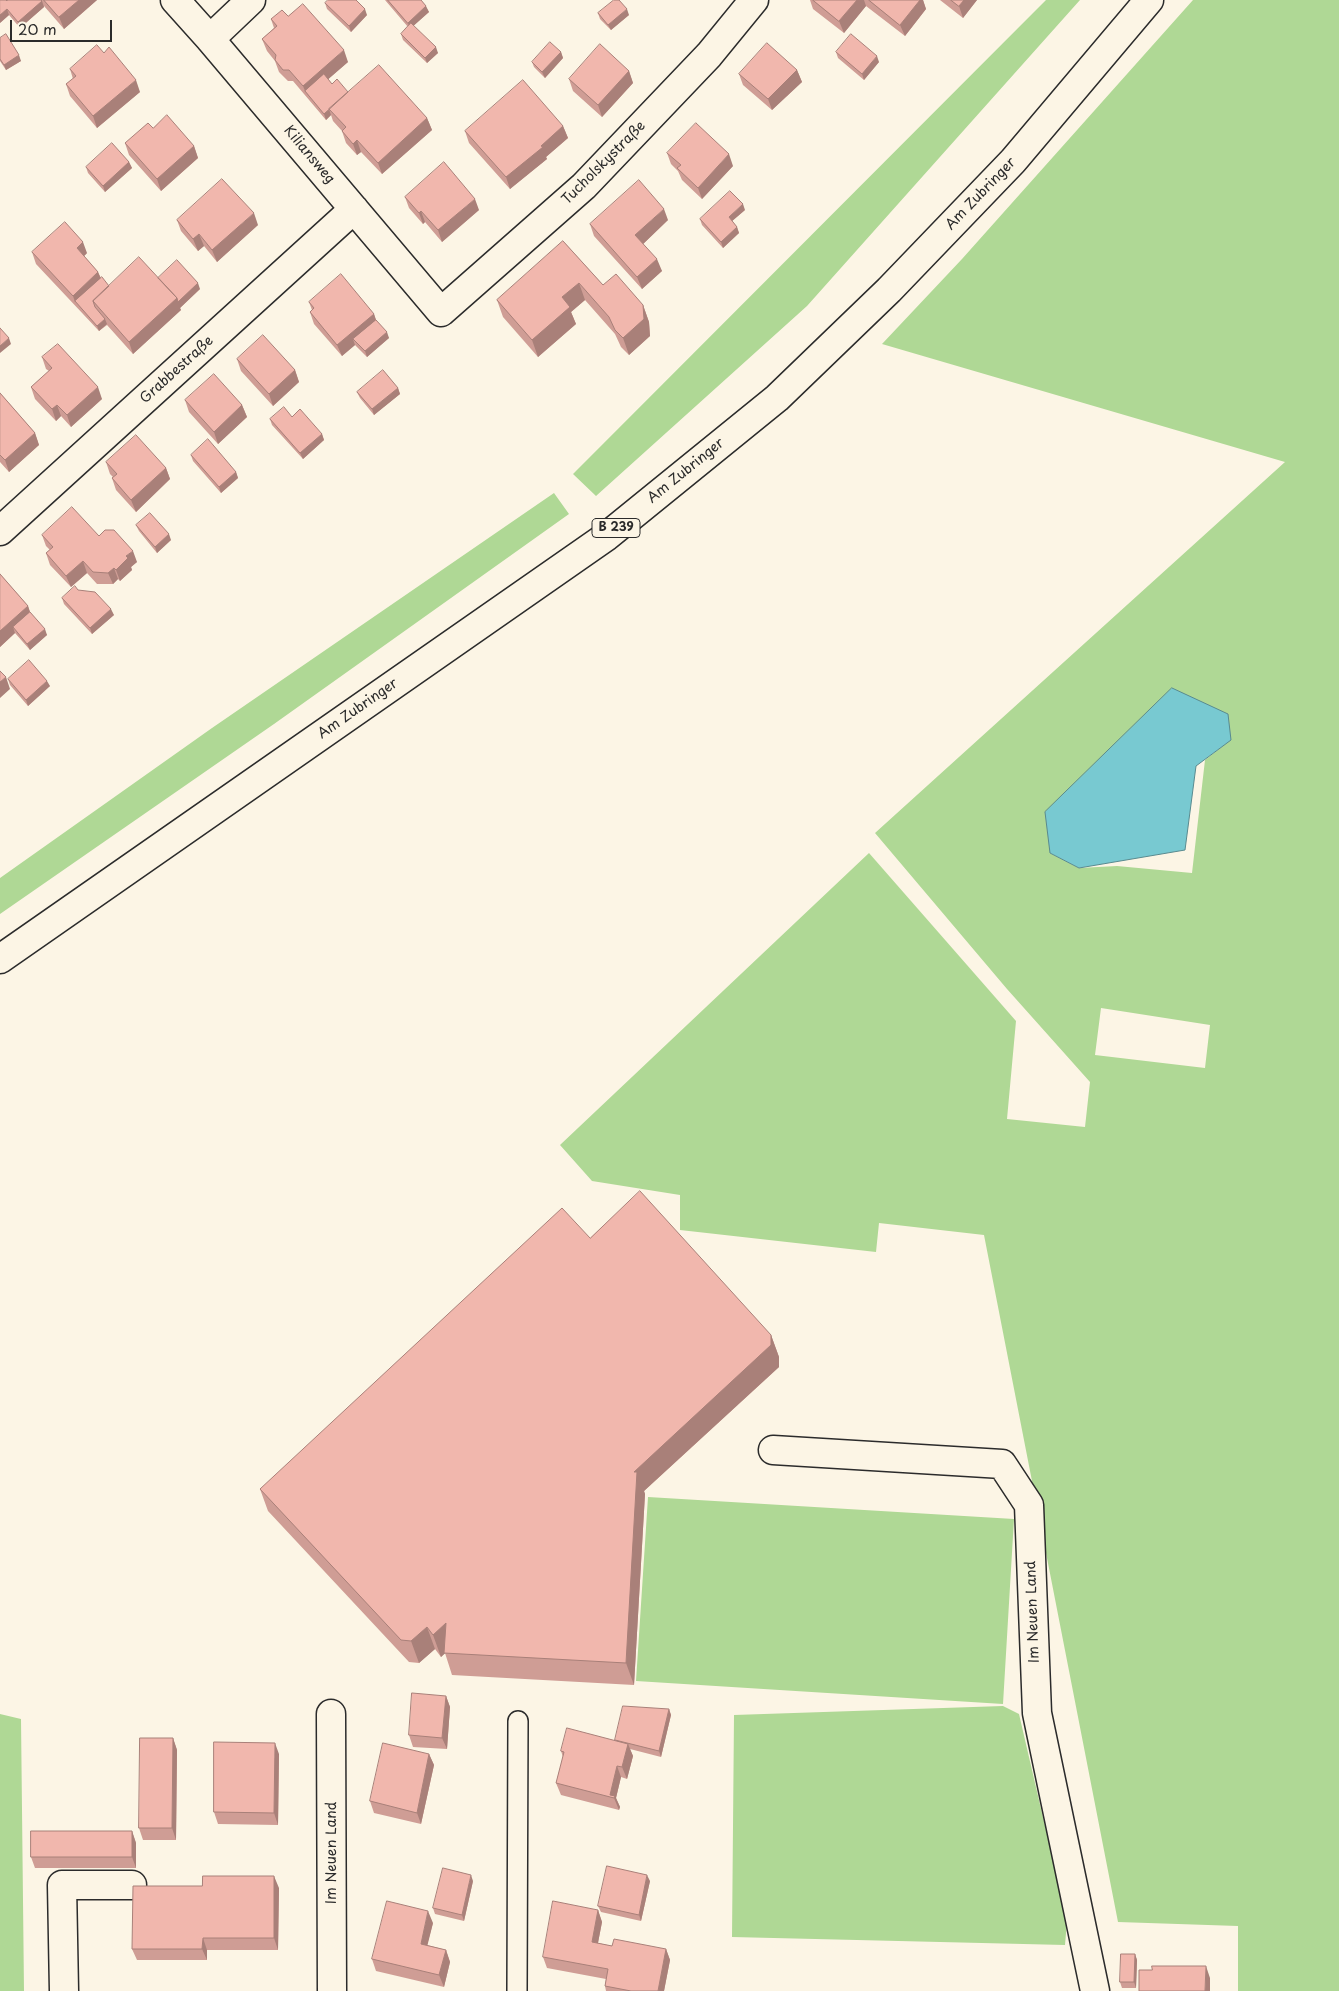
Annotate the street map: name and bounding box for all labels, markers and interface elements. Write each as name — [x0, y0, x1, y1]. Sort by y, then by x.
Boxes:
scale bar — [12, 10, 115, 42]
text: 20 m — [18, 17, 57, 40]
street label: Tucholskystraße — [559, 118, 649, 208]
street label: Kiliansweg — [280, 122, 338, 188]
street label: Am Zubringer — [942, 154, 1020, 234]
street label: Grabbestraße — [137, 333, 217, 407]
street label: Am Zubringer — [644, 435, 728, 507]
road number: B 239 — [592, 518, 640, 538]
street label: Am Zubringer — [315, 675, 401, 743]
street label: Im Neuen Land — [1023, 1561, 1043, 1663]
street label: Im Neuen Land — [324, 1802, 340, 1904]

